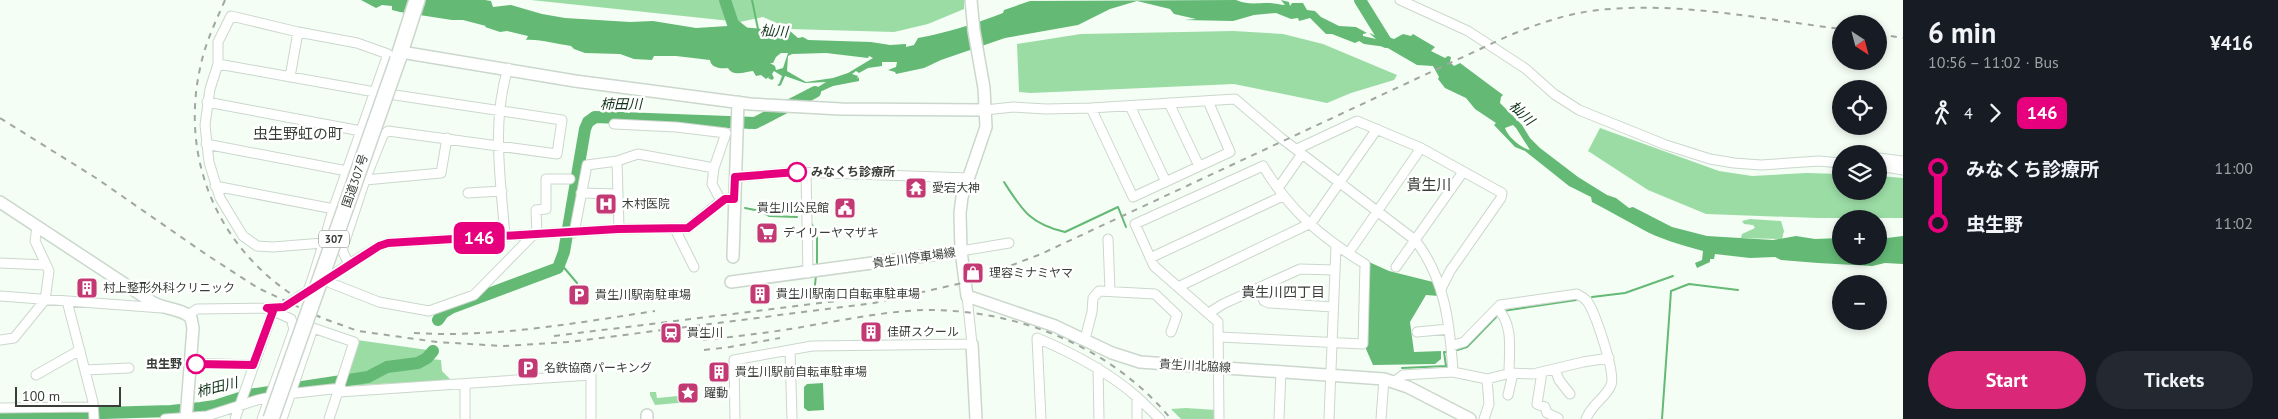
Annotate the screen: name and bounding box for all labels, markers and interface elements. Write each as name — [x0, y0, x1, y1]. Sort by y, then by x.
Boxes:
text: 6 min — [1928, 14, 1996, 51]
north arrow — [1832, 15, 1888, 70]
map controls — [1832, 15, 1887, 330]
water label: 杣川 — [760, 21, 790, 41]
text: ¥416 — [2210, 31, 2253, 55]
text: 10:56 – 11:02 · Bus — [1928, 52, 2059, 72]
button: locate — [1832, 80, 1887, 135]
water label: 柿田川 — [600, 95, 644, 113]
water label: 杣川 — [1506, 97, 1540, 130]
icon: walk — [1928, 99, 1956, 127]
icon: forward — [1981, 99, 2009, 127]
text: 146 — [2027, 101, 2057, 124]
text: 4 — [1964, 103, 1973, 123]
district label: 虫生野虹の町 — [253, 124, 343, 143]
button: layers — [1832, 145, 1887, 200]
street label: 国道307号 — [338, 152, 371, 210]
text: みなくち診療所 — [1966, 157, 2099, 181]
text: 11:00 — [2215, 158, 2253, 178]
marker: みなくち診療所 — [787, 162, 807, 182]
place label: みなくち診療所 — [811, 164, 895, 179]
district label: 貴生川 — [1406, 175, 1452, 194]
temple icon: 愛宕大神 — [904, 176, 928, 200]
place label: 愛宕大神 — [932, 180, 980, 195]
hospital icon: 木村医院 — [594, 192, 618, 216]
place label: 木村医院 — [622, 196, 670, 211]
public building icon: 貴生川公民館 — [833, 196, 857, 220]
place label: 貴生川公民館 — [757, 200, 829, 215]
button: + — [1832, 210, 1887, 265]
text: 虫生野 — [1966, 212, 2023, 236]
text: 11:02 — [2215, 213, 2253, 233]
supermarket icon: デイリーヤマザキ — [755, 221, 779, 245]
line badge: 146 — [450, 222, 508, 254]
place label: デイリーヤマザキ — [783, 225, 879, 240]
text: 146 — [464, 226, 494, 249]
road number: 307 — [319, 230, 349, 248]
street label: 貴生川停車場線 — [871, 244, 957, 271]
shop icon: 理容ミナミヤマ — [961, 261, 985, 285]
place label: 理容ミナミヤマ — [989, 265, 1073, 280]
button: − — [1832, 275, 1887, 330]
building icon: 村上整形外科クリニック — [75, 276, 99, 300]
place label: 村上整形外科クリニック — [103, 280, 235, 295]
building icon: 貴生川駅南口自転車駐車場 — [748, 282, 772, 306]
parking icon: 貴生川駅南駐車場 — [567, 283, 591, 307]
district label: 貴生川四丁目 — [1241, 283, 1325, 301]
place label: 貴生川駅南口自転車駐車場 — [776, 286, 920, 301]
place label: 貴生川駅南駐車場 — [595, 287, 691, 302]
building icon: 佳研スクール — [859, 320, 883, 344]
station icon: 貴生川 — [659, 321, 683, 345]
place label: 佳研スクール — [887, 324, 959, 339]
place label: 貴生川 — [687, 325, 723, 340]
button: Start — [1928, 351, 2086, 409]
button: Tickets — [2096, 351, 2253, 409]
marker: 虫生野 — [186, 354, 206, 374]
place label: 虫生野 — [146, 356, 182, 371]
parking icon: 名鉄協商パーキング — [516, 356, 540, 380]
street label: 貴生川北脇線 — [1159, 356, 1231, 375]
place label: 名鉄協商パーキング — [544, 360, 652, 375]
building icon: 貴生川駅前自転車駐車場 — [707, 360, 731, 384]
place label: 貴生川駅前自転車駐車場 — [735, 364, 867, 379]
water label: 柿田川 — [194, 373, 241, 401]
place icon: 躍動 — [676, 381, 700, 405]
scale bar — [15, 384, 121, 407]
place label: 躍動 — [704, 385, 728, 400]
text: 100 m — [22, 387, 60, 405]

